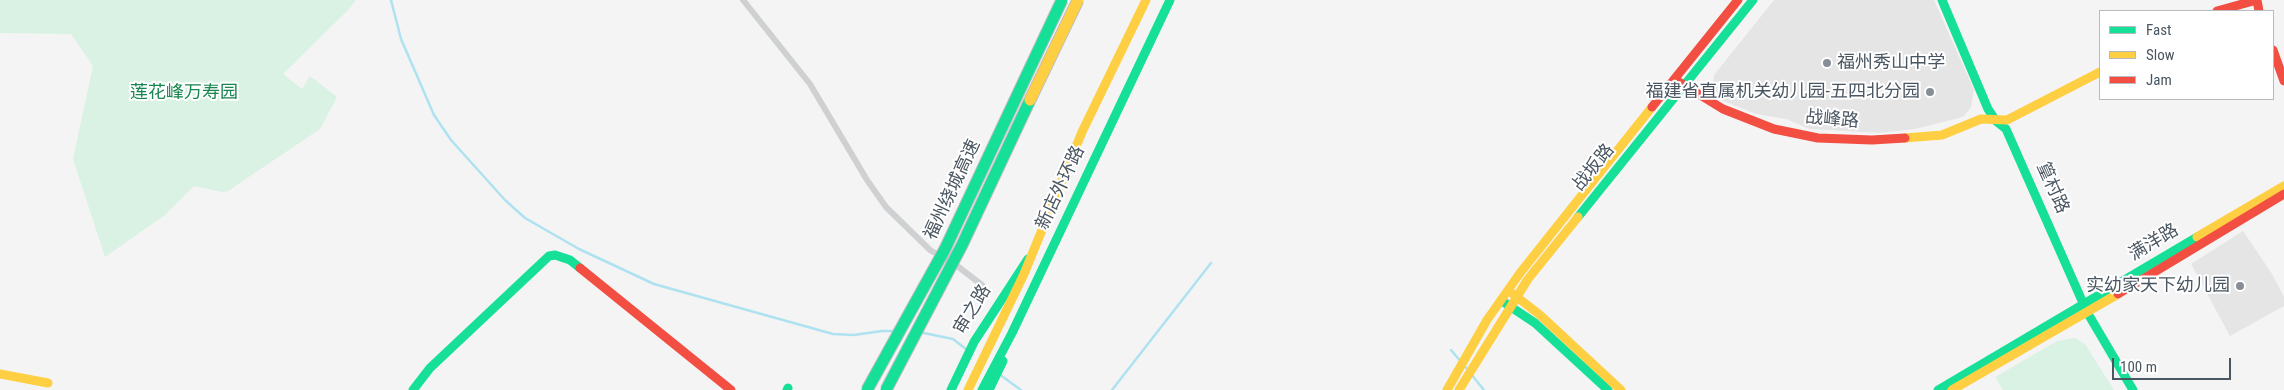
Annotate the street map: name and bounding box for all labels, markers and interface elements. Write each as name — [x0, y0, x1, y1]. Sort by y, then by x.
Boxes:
legend — [2099, 10, 2274, 100]
text: Fast — [2146, 21, 2171, 39]
text: Slow — [2146, 46, 2175, 64]
place label: 福州秀山中学 — [1837, 52, 1945, 74]
marker: 福州秀山中学 — [1821, 57, 1833, 69]
text: Jam — [2146, 71, 2172, 89]
place label: 福建省直属机关幼儿园-五四北分园 — [1646, 81, 1920, 103]
park label: 莲花峰万寿园 — [130, 82, 238, 104]
marker: 福建省直属机关幼儿园-五四北分园 — [1924, 86, 1936, 98]
street label: 战峰路 — [1804, 107, 1860, 133]
street label: 福州绕城高速 — [920, 136, 986, 244]
street label: 战坂路 — [1569, 140, 1619, 196]
street label: 新店外环路 — [1032, 143, 1090, 233]
street label: 篁村路 — [2031, 159, 2073, 217]
street label: 满洋路 — [2125, 220, 2183, 266]
place label: 实幼家天下幼儿园 — [2086, 275, 2230, 297]
marker: 实幼家天下幼儿园 — [2234, 280, 2246, 292]
street label: 审之路 — [950, 281, 996, 339]
scale bar — [2114, 348, 2233, 380]
text: 100 m — [2120, 358, 2157, 376]

